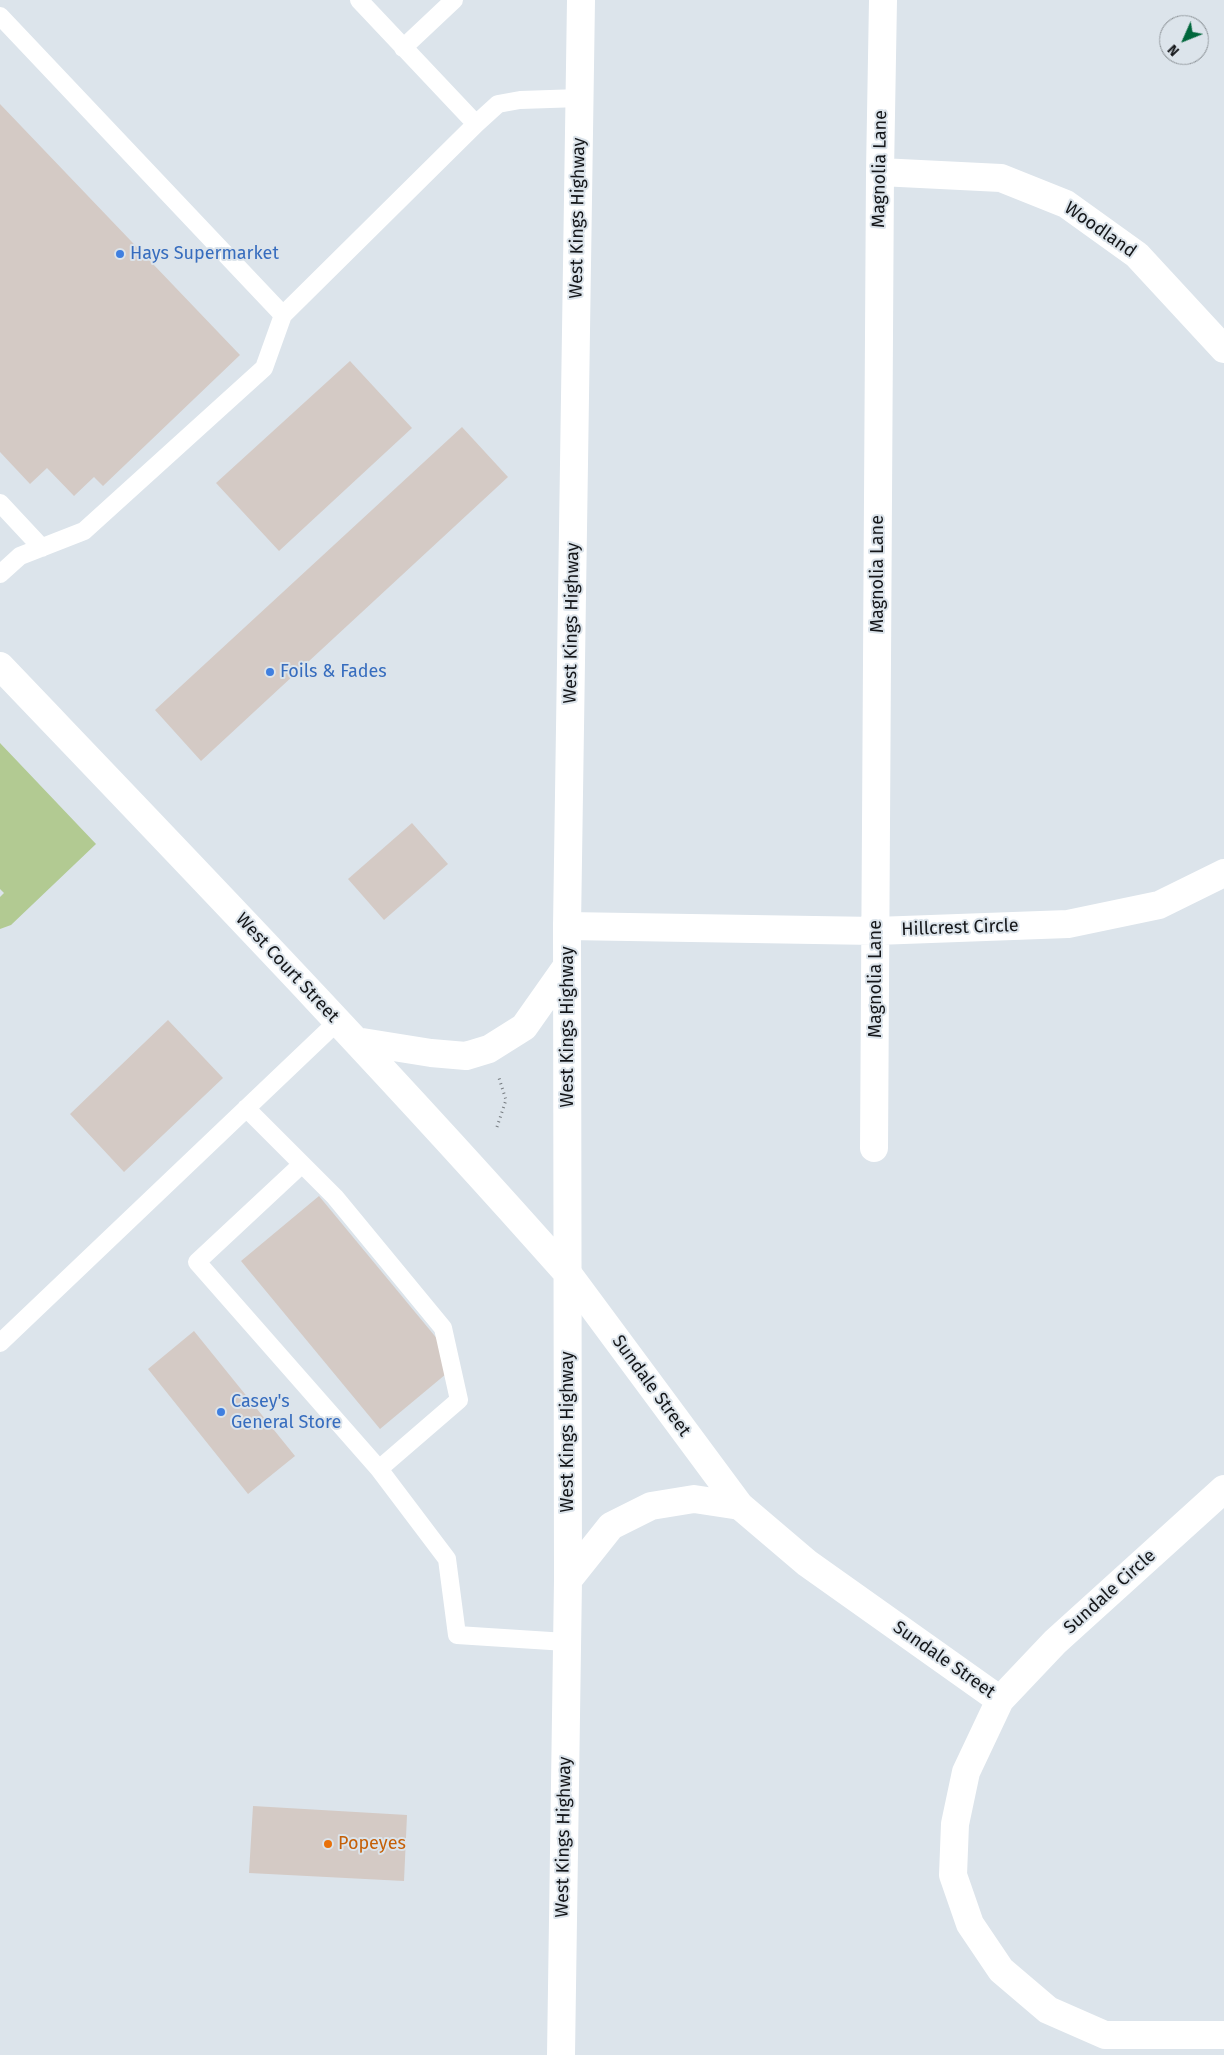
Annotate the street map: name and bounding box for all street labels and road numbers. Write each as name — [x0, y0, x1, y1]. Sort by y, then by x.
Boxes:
street label: Magnolia Lane — [868, 110, 892, 228]
street label: West Kings Highway — [566, 137, 590, 299]
street label: Woodland — [1060, 197, 1140, 263]
street label: Magnolia Lane — [867, 515, 889, 633]
street label: West Kings Highway — [560, 542, 584, 704]
street label: West Court Street — [231, 909, 343, 1027]
street label: Hillcrest Circle — [901, 915, 1019, 941]
street label: Magnolia Lane — [865, 920, 887, 1038]
street label: West Kings Highway — [557, 946, 579, 1108]
street label: Sundale Street — [607, 1331, 695, 1441]
street label: West Kings Highway — [557, 1351, 579, 1513]
street label: Sundale Circle — [1060, 1545, 1160, 1639]
street label: Sundale Street — [889, 1617, 999, 1703]
street label: West Kings Highway — [552, 1756, 576, 1918]

